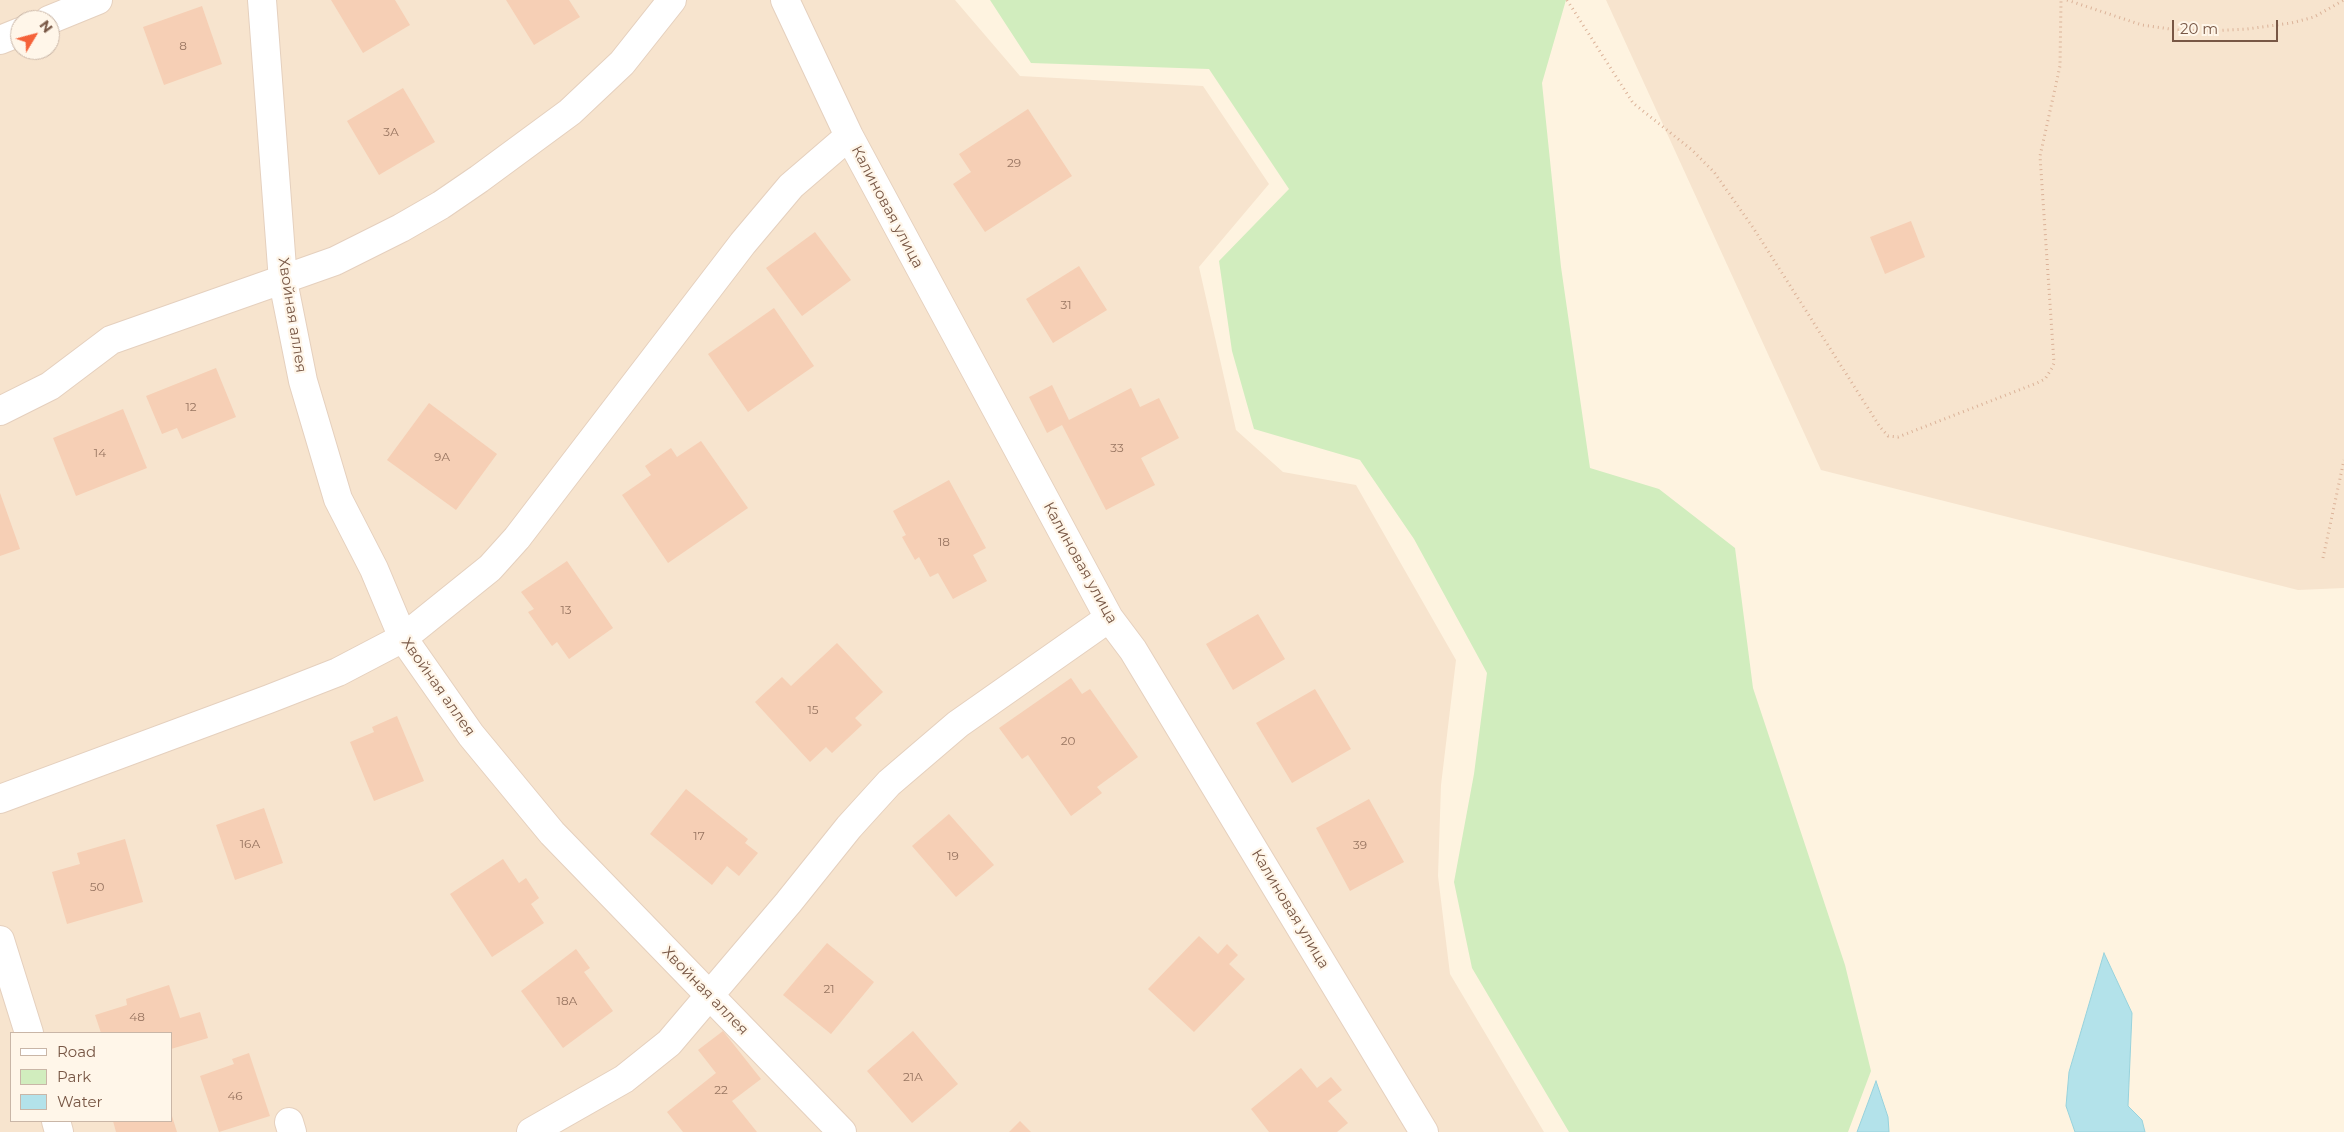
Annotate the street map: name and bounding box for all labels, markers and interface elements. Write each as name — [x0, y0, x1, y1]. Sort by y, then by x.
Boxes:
north arrow — [10, 10, 60, 60]
scale bar — [2174, 10, 2280, 42]
text: N — [36, 17, 57, 37]
text: 20 m — [2180, 19, 2218, 38]
house number: 8 — [179, 39, 187, 53]
house number: 3А — [383, 125, 399, 139]
street label: Калиновая улица — [847, 143, 927, 271]
house number: 29 — [1007, 156, 1021, 170]
street label: Хвойная аллея — [274, 256, 310, 374]
house number: 31 — [1060, 298, 1072, 312]
house number: 12 — [185, 400, 197, 414]
house number: 33 — [1110, 441, 1124, 455]
house number: 14 — [94, 446, 106, 460]
house number: 9А — [434, 450, 450, 464]
street label: Калиновая улица — [1039, 499, 1121, 627]
house number: 18 — [938, 535, 950, 549]
house number: 13 — [560, 603, 572, 617]
street label: Хвойная аллея — [397, 634, 479, 740]
house number: 15 — [807, 703, 819, 717]
house number: 20 — [1061, 734, 1075, 748]
house number: 17 — [693, 829, 705, 843]
house number: 16А — [240, 837, 260, 851]
house number: 39 — [1353, 838, 1367, 852]
street label: Калиновая улица — [1247, 846, 1333, 972]
house number: 19 — [947, 849, 959, 863]
house number: 50 — [90, 880, 104, 894]
street label: Хвойная аллея — [658, 943, 752, 1039]
house number: 21 — [823, 982, 835, 996]
house number: 18А — [557, 994, 577, 1008]
house number: 48 — [129, 1010, 145, 1024]
legend — [10, 1032, 172, 1122]
text: Road — [57, 1042, 96, 1061]
text: Park — [57, 1067, 91, 1086]
house number: 21А — [903, 1070, 923, 1084]
house number: 22 — [714, 1083, 728, 1097]
house number: 46 — [227, 1089, 243, 1103]
text: Water — [57, 1092, 103, 1111]

